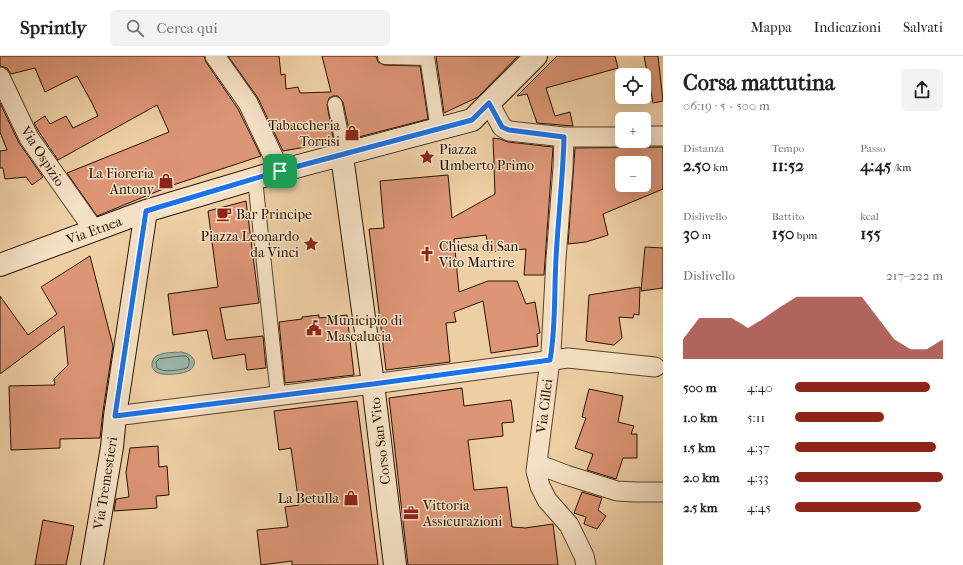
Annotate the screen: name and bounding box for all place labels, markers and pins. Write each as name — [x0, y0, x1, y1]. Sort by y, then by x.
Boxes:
place label: Tabaccheria Torrisi — [268, 117, 341, 150]
shop icon: Tabaccheria Torrisi — [343, 124, 361, 142]
place label: Piazza Umberto Primo — [439, 141, 534, 174]
place icon: Piazza Umberto Primo — [418, 148, 436, 166]
pin — [263, 154, 297, 188]
place label: La Fioreria Antony — [88, 165, 155, 198]
shop icon: La Fioreria Antony — [157, 172, 175, 190]
cafe icon: Bar Principe — [215, 205, 233, 223]
place label: Bar Principe — [236, 206, 312, 223]
place label: Piazza Leonardo da Vinci — [201, 228, 299, 261]
place icon: Piazza Leonardo da Vinci — [302, 235, 320, 253]
place label: Chiesa di San Vito Martire — [438, 238, 518, 271]
church icon: Chiesa di San Vito Martire — [418, 245, 436, 263]
place label: Municipio di Mascalucia — [326, 312, 402, 345]
public building icon: Municipio di Mascalucia — [305, 319, 323, 337]
shop icon: La Betulla — [342, 489, 360, 507]
place label: La Betulla — [278, 490, 340, 507]
place label: Vittoria Assicurazioni — [422, 497, 502, 530]
office icon: Vittoria Assicurazioni — [402, 504, 420, 522]

